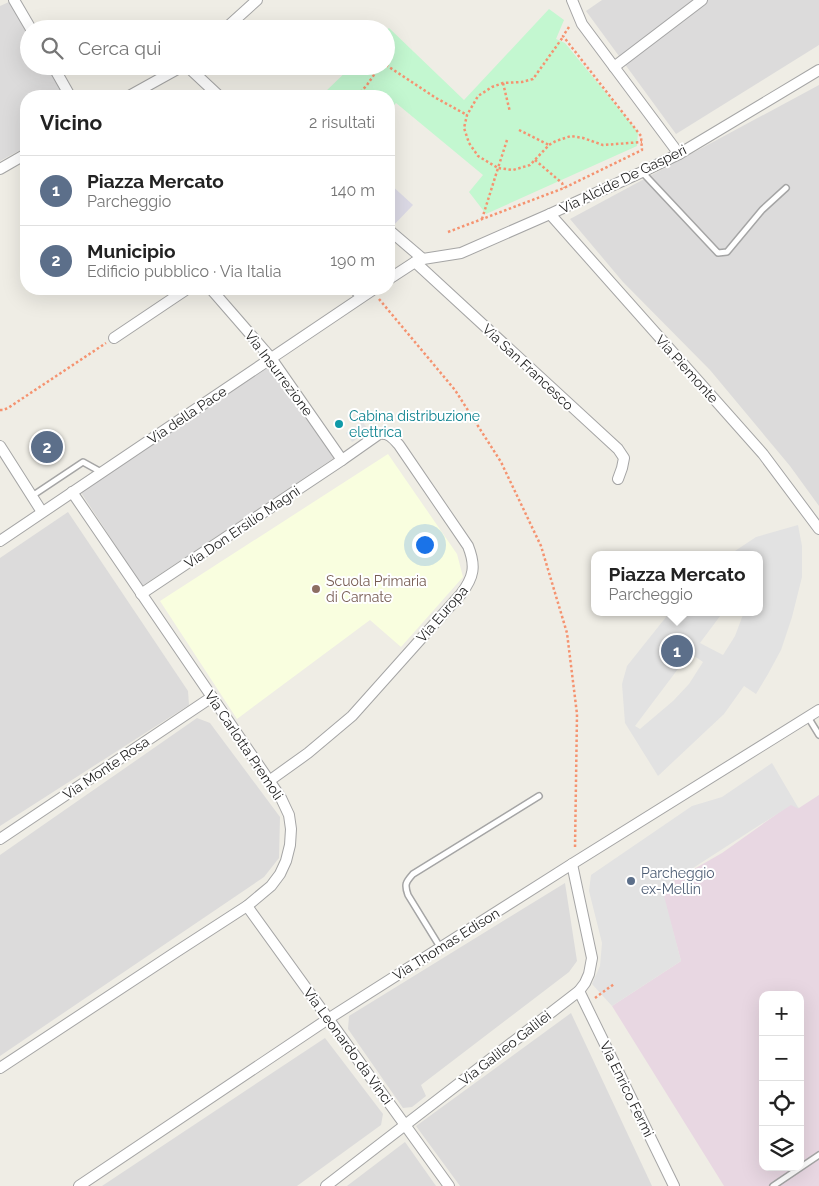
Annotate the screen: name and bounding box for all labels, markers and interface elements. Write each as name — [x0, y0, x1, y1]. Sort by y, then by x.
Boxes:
search box — [20, 20, 395, 75]
icon: search — [38, 34, 66, 62]
text: Cerca qui — [78, 37, 161, 59]
text: Vicino — [40, 110, 102, 135]
text: 2 risultati — [309, 113, 375, 132]
street label: Via Alcide De Gasperi — [557, 141, 689, 217]
text: Piazza Mercato — [87, 170, 224, 192]
text: 1 — [52, 181, 60, 200]
text: 140 m — [331, 181, 375, 200]
text: Parcheggio — [87, 192, 171, 211]
text: Municipio — [87, 240, 175, 262]
text: 2 — [51, 251, 61, 270]
text: 190 m — [330, 251, 375, 270]
text: Edificio pubblico · Via Italia — [87, 262, 281, 281]
street label: Via San Francesco — [479, 321, 577, 413]
street label: Via Insurrezione — [242, 327, 316, 419]
street label: Via Piemonte — [652, 332, 722, 406]
street label: Via della Pace — [145, 383, 229, 447]
place label: Cabina distribuzione elettrica — [349, 408, 480, 440]
marker: Cabina distribuzione elettrica — [333, 418, 345, 430]
pin: 2 — [31, 428, 63, 466]
street label: Via Don Ersilio Magni — [181, 482, 303, 572]
your location — [412, 532, 438, 558]
popup — [591, 551, 763, 616]
text: Piazza Mercato — [609, 563, 745, 585]
place label: Scuola Primaria di Carnate — [326, 573, 427, 605]
street label: Via Europa — [413, 582, 471, 646]
marker: Scuola Primaria di Carnate — [310, 583, 322, 595]
text: Parcheggio — [609, 585, 693, 604]
pin: 1 — [661, 632, 693, 670]
street label: Via Carlotta Premoli — [202, 687, 286, 803]
street label: Via Monte Rosa — [60, 733, 152, 803]
place label: Parcheggio ex-Mellin — [641, 865, 715, 897]
marker: Parcheggio ex-Mellin — [625, 875, 637, 887]
street label: Via Thomas Edison — [390, 905, 502, 983]
street label: Via Leonardo da Vinci — [300, 985, 396, 1107]
map controls — [759, 991, 804, 1171]
button: + — [759, 991, 804, 1036]
street label: Via Galileo Galilei — [456, 1007, 554, 1089]
button: − — [759, 1036, 804, 1081]
street label: Via Enrico Fermi — [597, 1038, 657, 1140]
button: locate — [759, 1081, 804, 1126]
button: layers — [759, 1126, 804, 1171]

